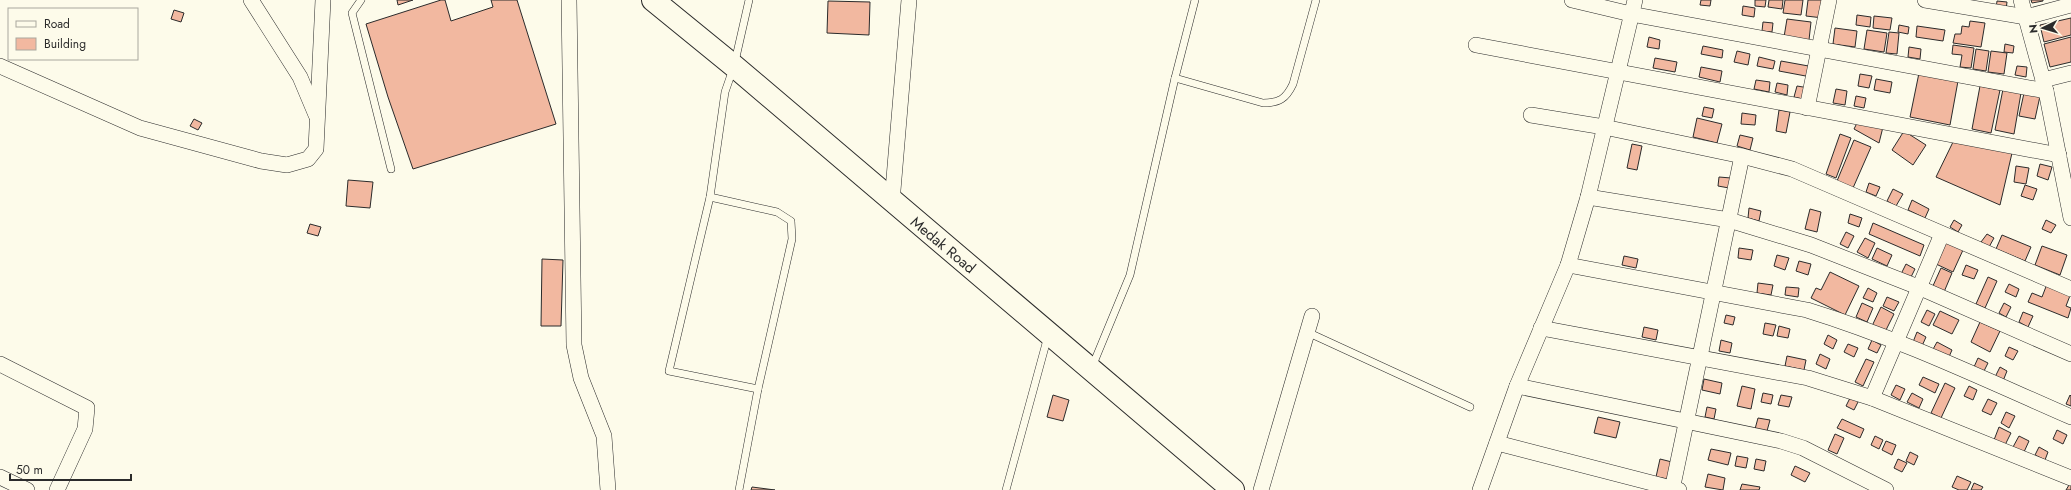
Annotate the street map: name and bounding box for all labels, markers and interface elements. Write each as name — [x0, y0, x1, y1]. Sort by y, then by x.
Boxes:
legend — [8, 8, 138, 60]
north arrow — [2023, 8, 2063, 48]
text: Road — [44, 15, 70, 33]
text: N — [2025, 24, 2041, 34]
text: Building — [44, 35, 86, 53]
street label: Medak Road — [906, 211, 980, 279]
scale bar — [10, 456, 131, 482]
text: 50 m — [16, 461, 43, 479]

